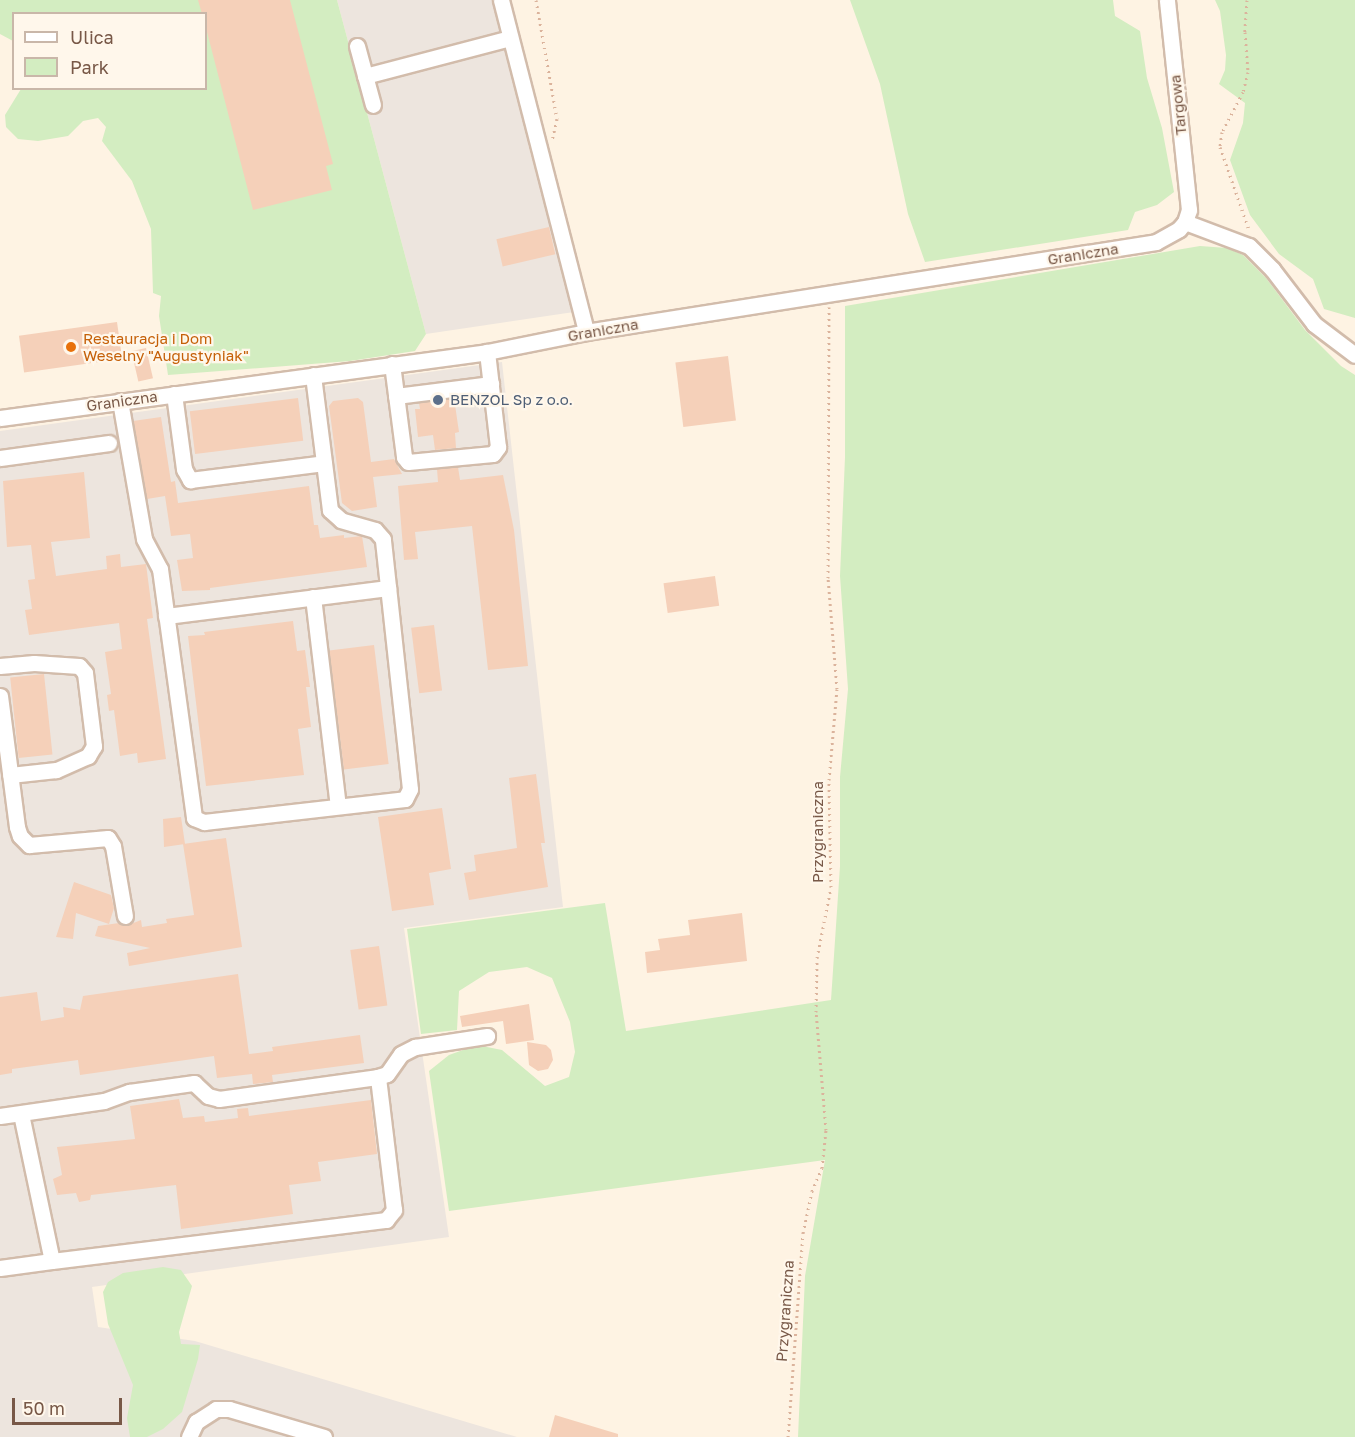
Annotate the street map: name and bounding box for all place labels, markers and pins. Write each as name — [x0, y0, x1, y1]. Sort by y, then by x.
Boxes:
place label: Restauracja i Dom Weselny "Augustyniak" — [83, 329, 249, 364]
marker: Restauracja i Dom Weselny "Augustyniak" — [64, 340, 78, 354]
place label: BENZOL Sp z o.o. — [450, 391, 573, 409]
marker: BENZOL Sp z o.o. — [431, 393, 445, 407]

